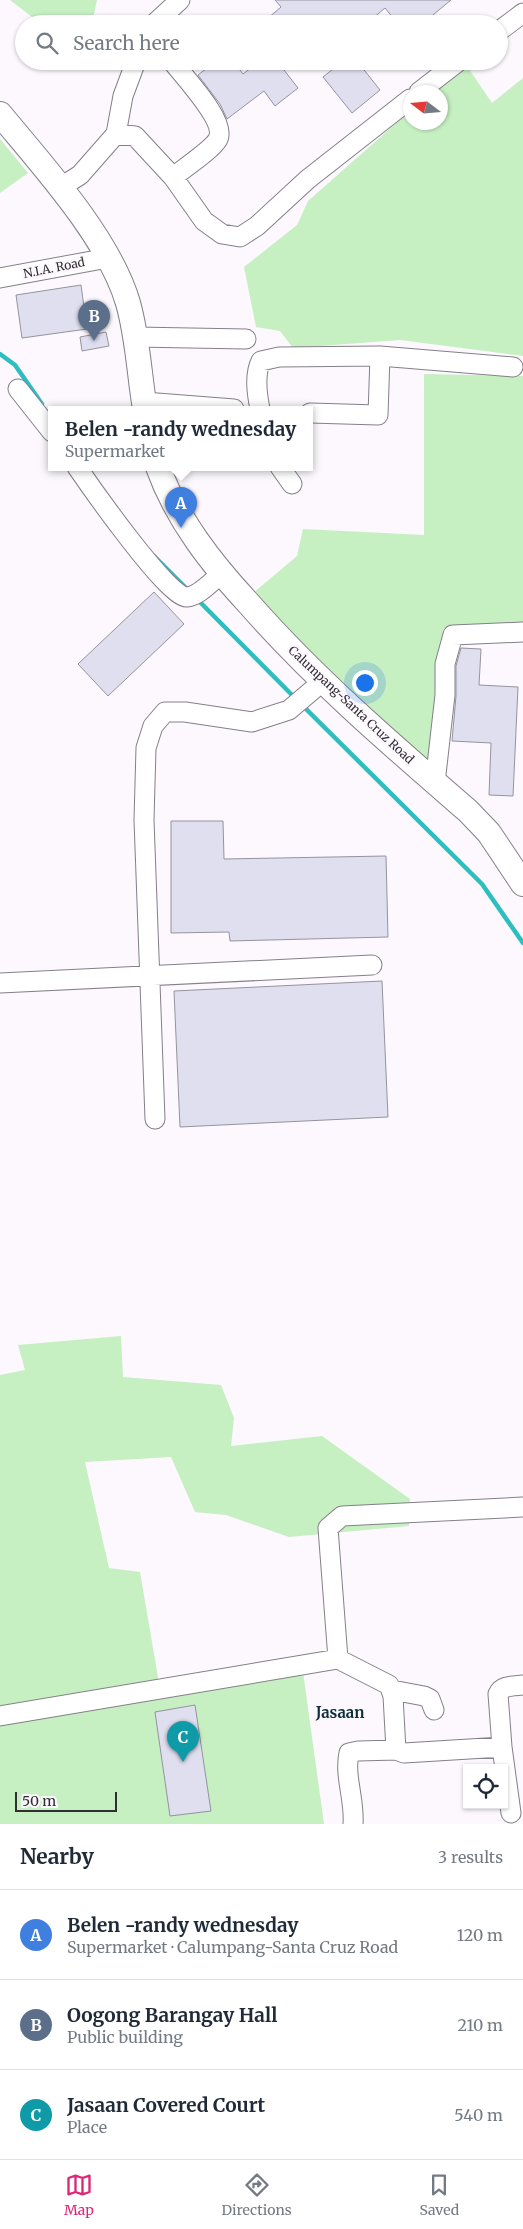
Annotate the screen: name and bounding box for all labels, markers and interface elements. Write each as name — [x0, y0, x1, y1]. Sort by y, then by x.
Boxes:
search box — [15, 15, 508, 70]
icon: search — [33, 29, 61, 57]
text: Search here — [73, 31, 180, 55]
north arrow — [403, 85, 448, 130]
street label: N.I.A. Road — [22, 254, 86, 281]
pin: B — [78, 300, 110, 341]
popup — [48, 406, 313, 471]
text: Belen -randy wednesday — [65, 417, 296, 441]
text: Supermarket — [65, 441, 165, 461]
pin: A — [165, 487, 197, 528]
street label: Calumpang-Santa Cruz Road — [286, 643, 417, 767]
your location — [352, 670, 378, 696]
district label: Jasaan — [315, 1703, 364, 1722]
pin: C — [167, 1721, 199, 1762]
map controls — [463, 1764, 508, 1809]
button: locate — [463, 1764, 508, 1809]
scale bar — [15, 1789, 118, 1812]
text: 50 m — [22, 1792, 56, 1810]
text: Nearby — [20, 1843, 94, 1870]
text: 3 results — [438, 1847, 503, 1867]
text: Belen -randy wednesday — [67, 1913, 298, 1937]
text: A — [30, 1925, 42, 1945]
text: 120 m — [457, 1925, 503, 1945]
text: Supermarket · Calumpang-Santa Cruz Road — [67, 1937, 398, 1957]
text: Oogong Barangay Hall — [67, 2003, 277, 2027]
text: B — [30, 2015, 42, 2035]
text: 210 m — [458, 2015, 503, 2035]
text: Public building — [67, 2027, 183, 2047]
text: Jasaan Covered Court — [67, 2093, 265, 2117]
text: C — [31, 2105, 41, 2125]
text: 540 m — [454, 2105, 503, 2125]
text: Place — [67, 2117, 107, 2137]
tab: Map — [64, 2171, 94, 2219]
tab: Directions — [222, 2171, 292, 2219]
tab: Saved — [419, 2171, 459, 2219]

